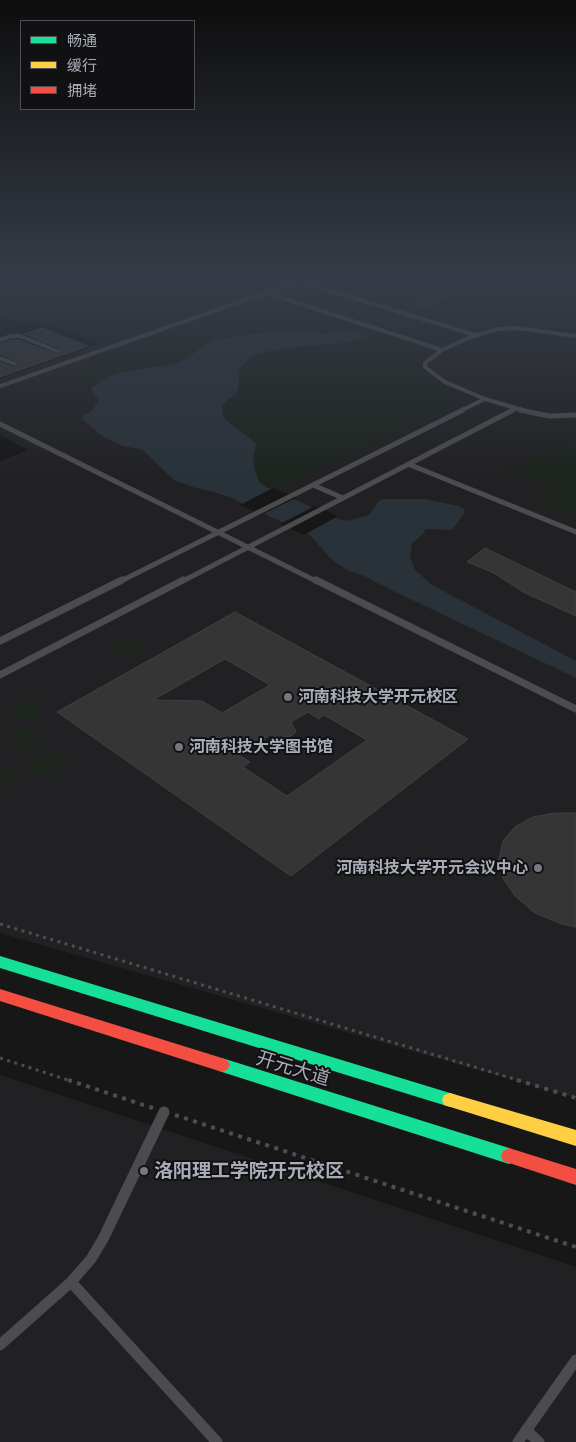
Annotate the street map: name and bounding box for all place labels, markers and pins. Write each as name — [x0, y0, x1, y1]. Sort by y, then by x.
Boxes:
place label: 河南科技大学开元校区 — [298, 687, 458, 707]
marker: 河南科技大学开元校区 — [282, 691, 294, 703]
place label: 河南科技大学图书馆 — [189, 737, 333, 757]
marker: 河南科技大学图书馆 — [173, 741, 185, 753]
place label: 河南科技大学开元会议中心 — [336, 858, 528, 878]
marker: 河南科技大学开元会议中心 — [532, 862, 544, 874]
place label: 洛阳理工学院开元校区 — [154, 1160, 344, 1182]
marker: 洛阳理工学院开元校区 — [138, 1165, 150, 1177]

